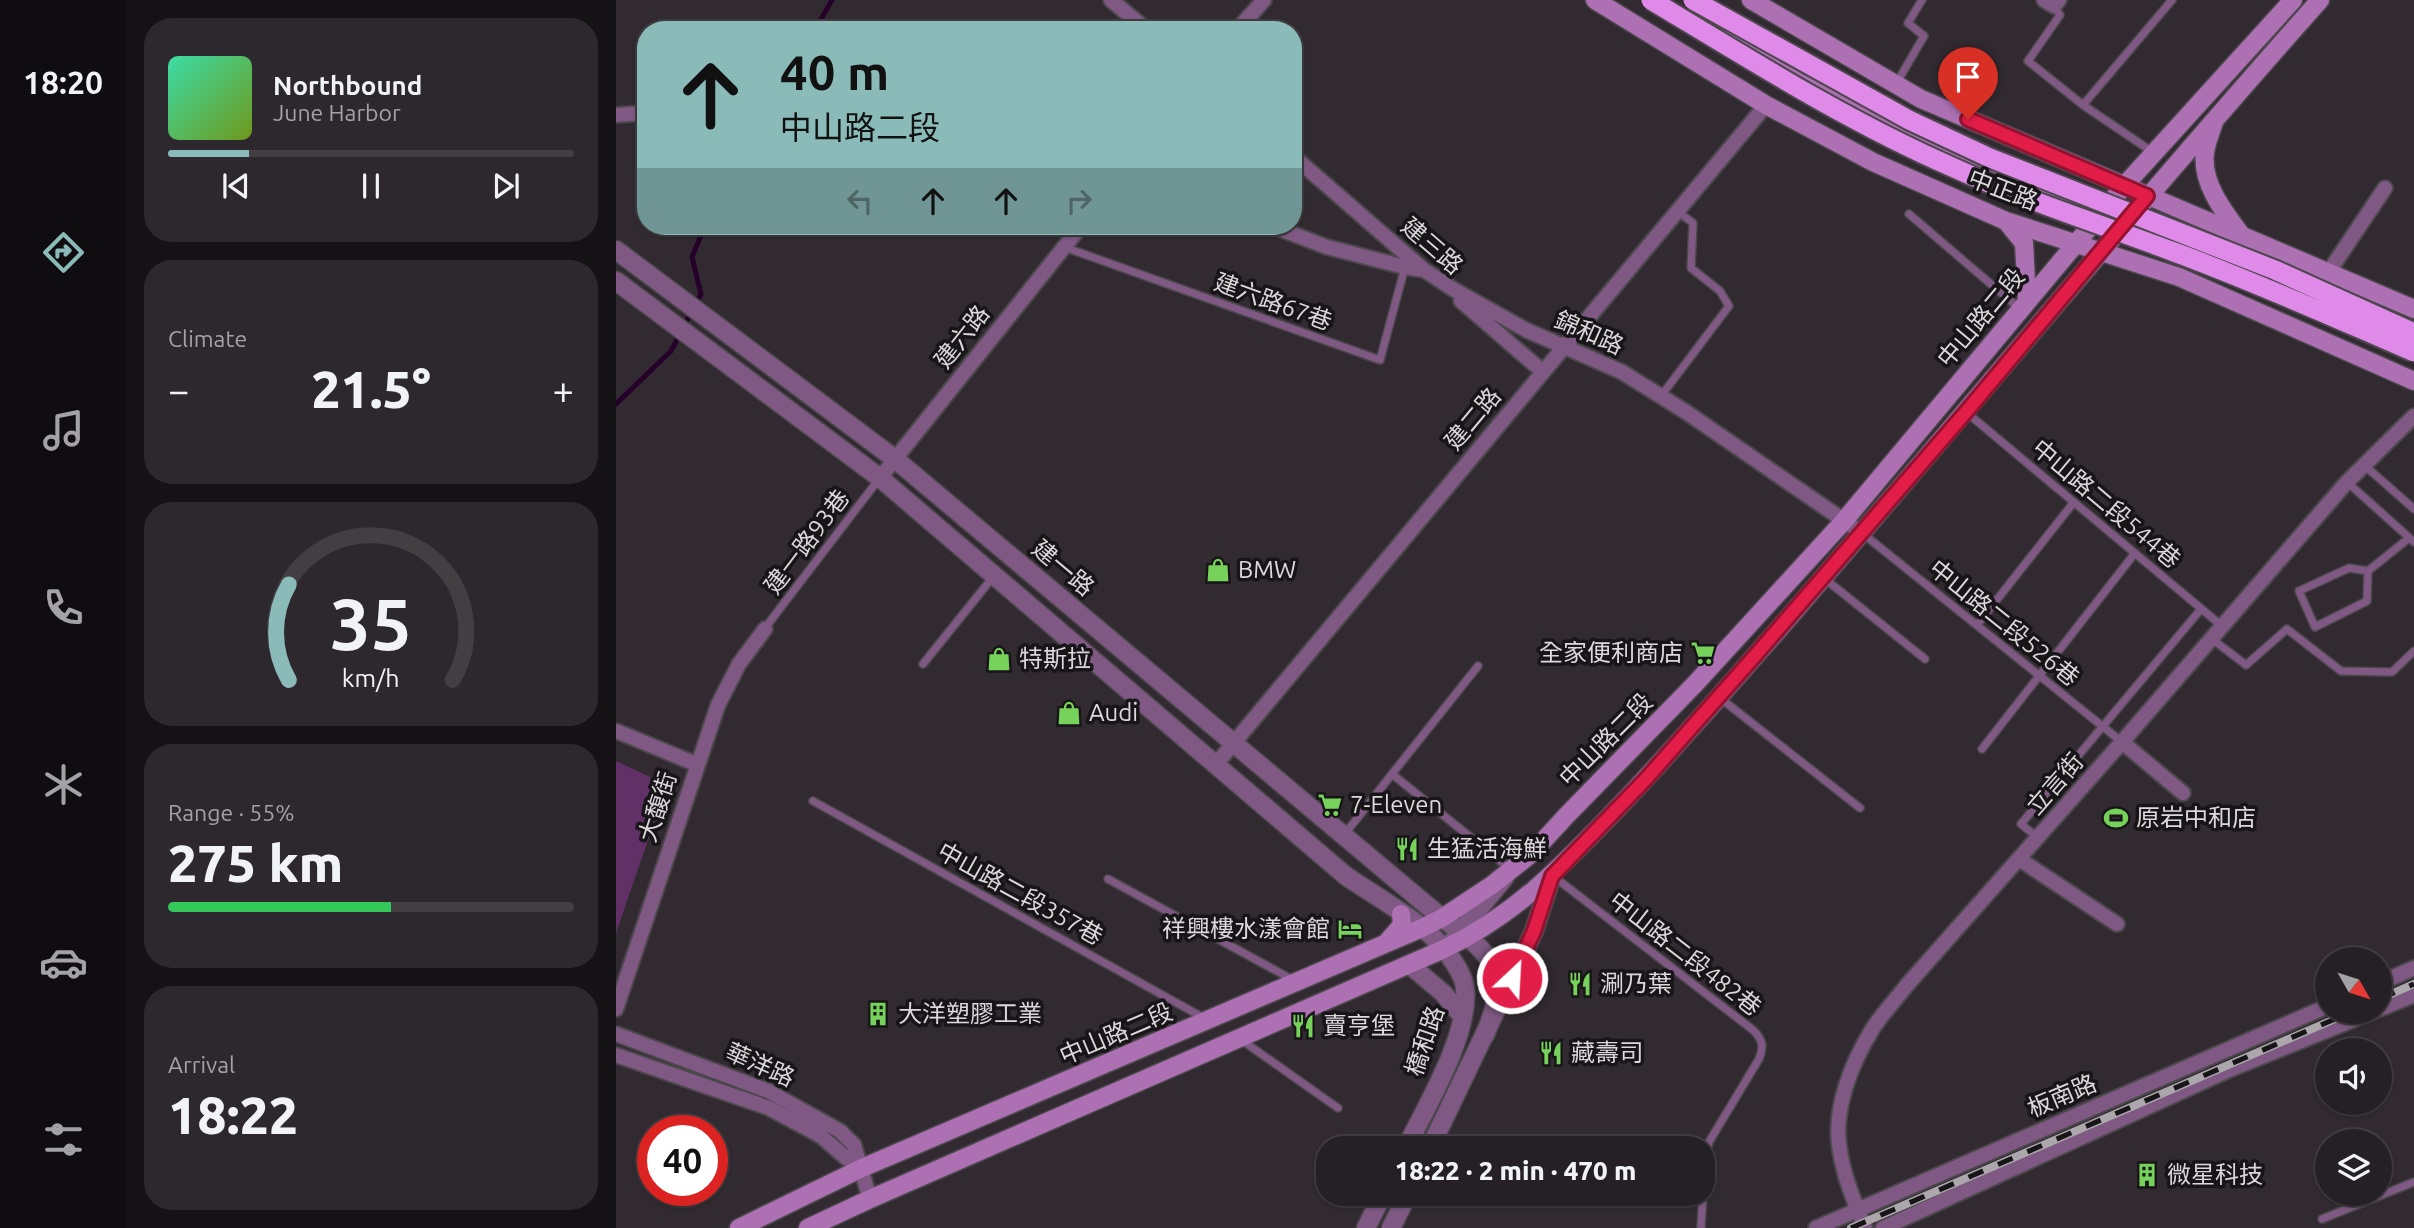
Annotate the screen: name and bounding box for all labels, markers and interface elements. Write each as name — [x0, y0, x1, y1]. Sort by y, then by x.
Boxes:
text: 40 m — [780, 44, 889, 99]
pin — [1938, 47, 1998, 119]
icon: ahead — [665, 49, 756, 140]
icon: arrive — [1949, 58, 1987, 96]
text: 18:20 — [23, 64, 103, 100]
text: Northbound — [273, 71, 422, 100]
text: June Harbor — [273, 100, 401, 125]
text: 中山路二段 — [780, 109, 940, 145]
street label: 中正路 — [1965, 164, 2042, 215]
icon: previous — [217, 167, 255, 205]
icon: pause — [352, 167, 390, 205]
icon: next — [487, 167, 525, 205]
icon: left — [841, 182, 879, 220]
icon: ahead — [914, 182, 952, 220]
icon: ahead — [987, 182, 1025, 220]
icon: right — [1060, 182, 1098, 220]
street label: 建三路 — [1396, 212, 1468, 279]
icon: directions — [39, 228, 88, 277]
street label: 中山路二段 — [1932, 263, 2030, 372]
street label: 建六路67巷 — [1211, 268, 1336, 335]
street label: 建六路 — [929, 300, 994, 373]
street label: 錦和路 — [1551, 306, 1628, 360]
text: Climate — [168, 326, 247, 351]
text: 21.5° — [311, 360, 431, 418]
text: − — [168, 369, 189, 411]
text: + — [553, 369, 574, 411]
street label: 建二路 — [1439, 382, 1506, 455]
icon: music — [39, 406, 88, 455]
street label: 中山路二段544巷 — [2027, 434, 2186, 573]
street label: 建一路93巷 — [759, 484, 854, 599]
street label: 建一路 — [1027, 534, 1100, 601]
street label: 中山路二段526巷 — [1924, 554, 2085, 691]
shop icon: BMW — [1204, 556, 1232, 584]
place label: BMW — [1238, 556, 1296, 583]
text: 35 — [330, 582, 412, 664]
icon: phone — [39, 583, 88, 632]
place label: 全家便利商店 — [1539, 639, 1683, 666]
supermarket icon: 全家便利商店 — [1689, 639, 1717, 667]
shop icon: 特斯拉 — [985, 645, 1013, 673]
place label: 特斯拉 — [1019, 645, 1091, 672]
text: km/h — [342, 664, 400, 692]
street label: 中山路二段 — [1554, 688, 1658, 792]
shop icon: Audi — [1055, 699, 1083, 727]
place label: Audi — [1089, 699, 1138, 726]
street label: 立言街 — [2021, 748, 2088, 820]
icon: climate — [39, 760, 88, 809]
street label: 大馥街 — [634, 768, 681, 845]
supermarket icon: 7-Eleven — [1316, 791, 1344, 819]
place label: 7-Eleven — [1350, 791, 1442, 818]
text: Range · 55% — [168, 800, 295, 825]
sports icon: 原岩中和店 — [2102, 804, 2130, 832]
place label: 原岩中和店 — [2136, 804, 2256, 831]
text: 275 km — [168, 834, 343, 892]
restaurant icon: 生猛活海鮮 — [1393, 835, 1421, 863]
place label: 生猛活海鮮 — [1427, 835, 1547, 862]
street label: 中山路二段357巷 — [933, 837, 1108, 950]
street label: 中山路二段482巷 — [1604, 886, 1766, 1021]
place label: 祥興樓水漾會館 — [1162, 915, 1330, 942]
hotel icon: 祥興樓水漾會館 — [1336, 915, 1364, 943]
icon: car — [39, 938, 88, 987]
position arrow — [1475, 941, 1549, 1015]
north arrow — [2315, 947, 2392, 1024]
map controls — [2315, 947, 2392, 1206]
restaurant icon: 涮乃葉 — [1566, 970, 1594, 998]
place label: 涮乃葉 — [1600, 970, 1672, 997]
street label: 中山路二段 — [1055, 998, 1176, 1069]
building icon: 大洋塑膠工業 — [864, 1000, 892, 1028]
place label: 大洋塑膠工業 — [898, 1000, 1042, 1027]
street label: 橋和路 — [1400, 1002, 1449, 1079]
restaurant icon: 賣亨堡 — [1289, 1012, 1317, 1040]
place label: 賣亨堡 — [1323, 1012, 1395, 1039]
street label: 華洋路 — [722, 1038, 799, 1092]
button: sound — [2315, 1038, 2392, 1115]
restaurant icon: 藏壽司 — [1537, 1039, 1565, 1067]
place label: 藏壽司 — [1571, 1039, 1643, 1066]
text: Arrival — [168, 1052, 235, 1077]
street label: 板南路 — [2023, 1069, 2100, 1122]
text: 18:22 — [168, 1086, 298, 1144]
icon: filters — [39, 1115, 88, 1164]
speed limit sign: 40 — [637, 1115, 728, 1206]
button: layers — [2315, 1129, 2392, 1206]
text: 18:22 · 2 min · 470 m — [1395, 1156, 1636, 1185]
building icon: 微星科技 — [2133, 1161, 2161, 1189]
place label: 微星科技 — [2167, 1161, 2263, 1188]

